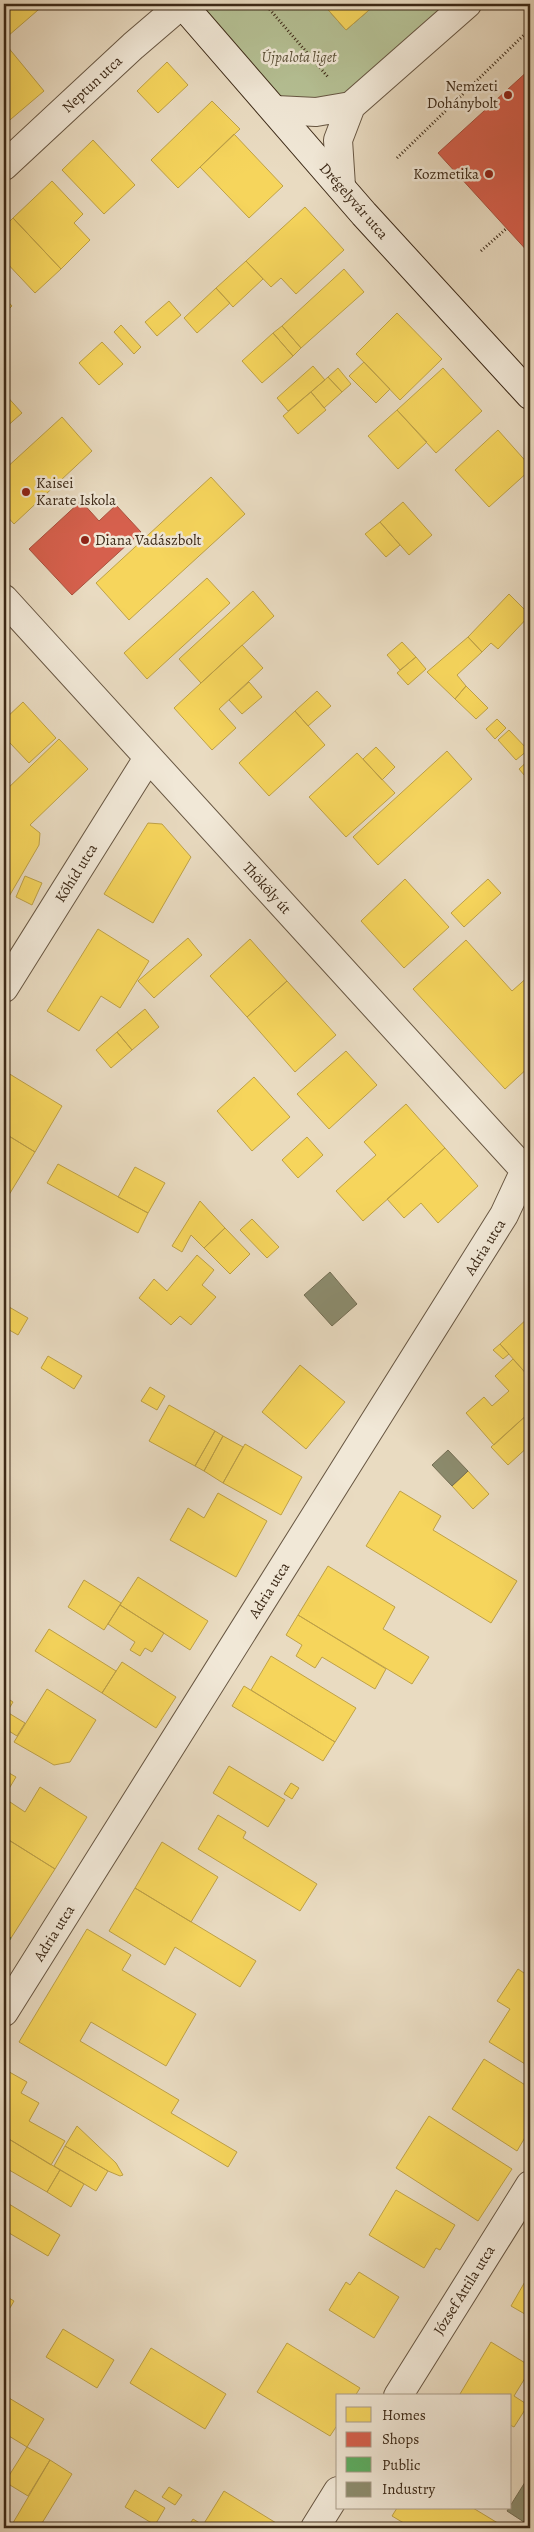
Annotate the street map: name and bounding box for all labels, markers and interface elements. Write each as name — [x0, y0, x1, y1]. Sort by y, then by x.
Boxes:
park label: Újpalota liget — [262, 47, 337, 67]
street label: Neptun utca — [58, 51, 126, 117]
place label: Nemzeti Dohánybolt — [427, 76, 498, 113]
marker: Nemzeti Dohánybolt — [502, 89, 514, 101]
street label: Drégelyvár utca — [315, 158, 393, 244]
place label: Kozmetika — [413, 164, 479, 184]
marker: Kozmetika — [483, 168, 495, 180]
place label: Kaisei Karate Iskola — [36, 473, 116, 510]
marker: Kaisei Karate Iskola — [20, 486, 32, 498]
place label: Diana Vadászbolt — [95, 530, 202, 550]
marker: Diana Vadászbolt — [79, 534, 91, 546]
street label: Kőhíd utca — [50, 840, 102, 906]
street label: Thököly út — [238, 858, 296, 918]
street label: Adria utca — [459, 1215, 510, 1280]
street label: Adria utca — [243, 1558, 294, 1623]
street label: Adria utca — [28, 1901, 79, 1966]
street label: József Attila utca — [428, 2241, 500, 2339]
legend — [336, 2394, 512, 2510]
text: Homes — [382, 2405, 426, 2425]
text: Shops — [382, 2429, 419, 2449]
text: Public — [382, 2455, 420, 2475]
text: Industry — [382, 2479, 436, 2499]

